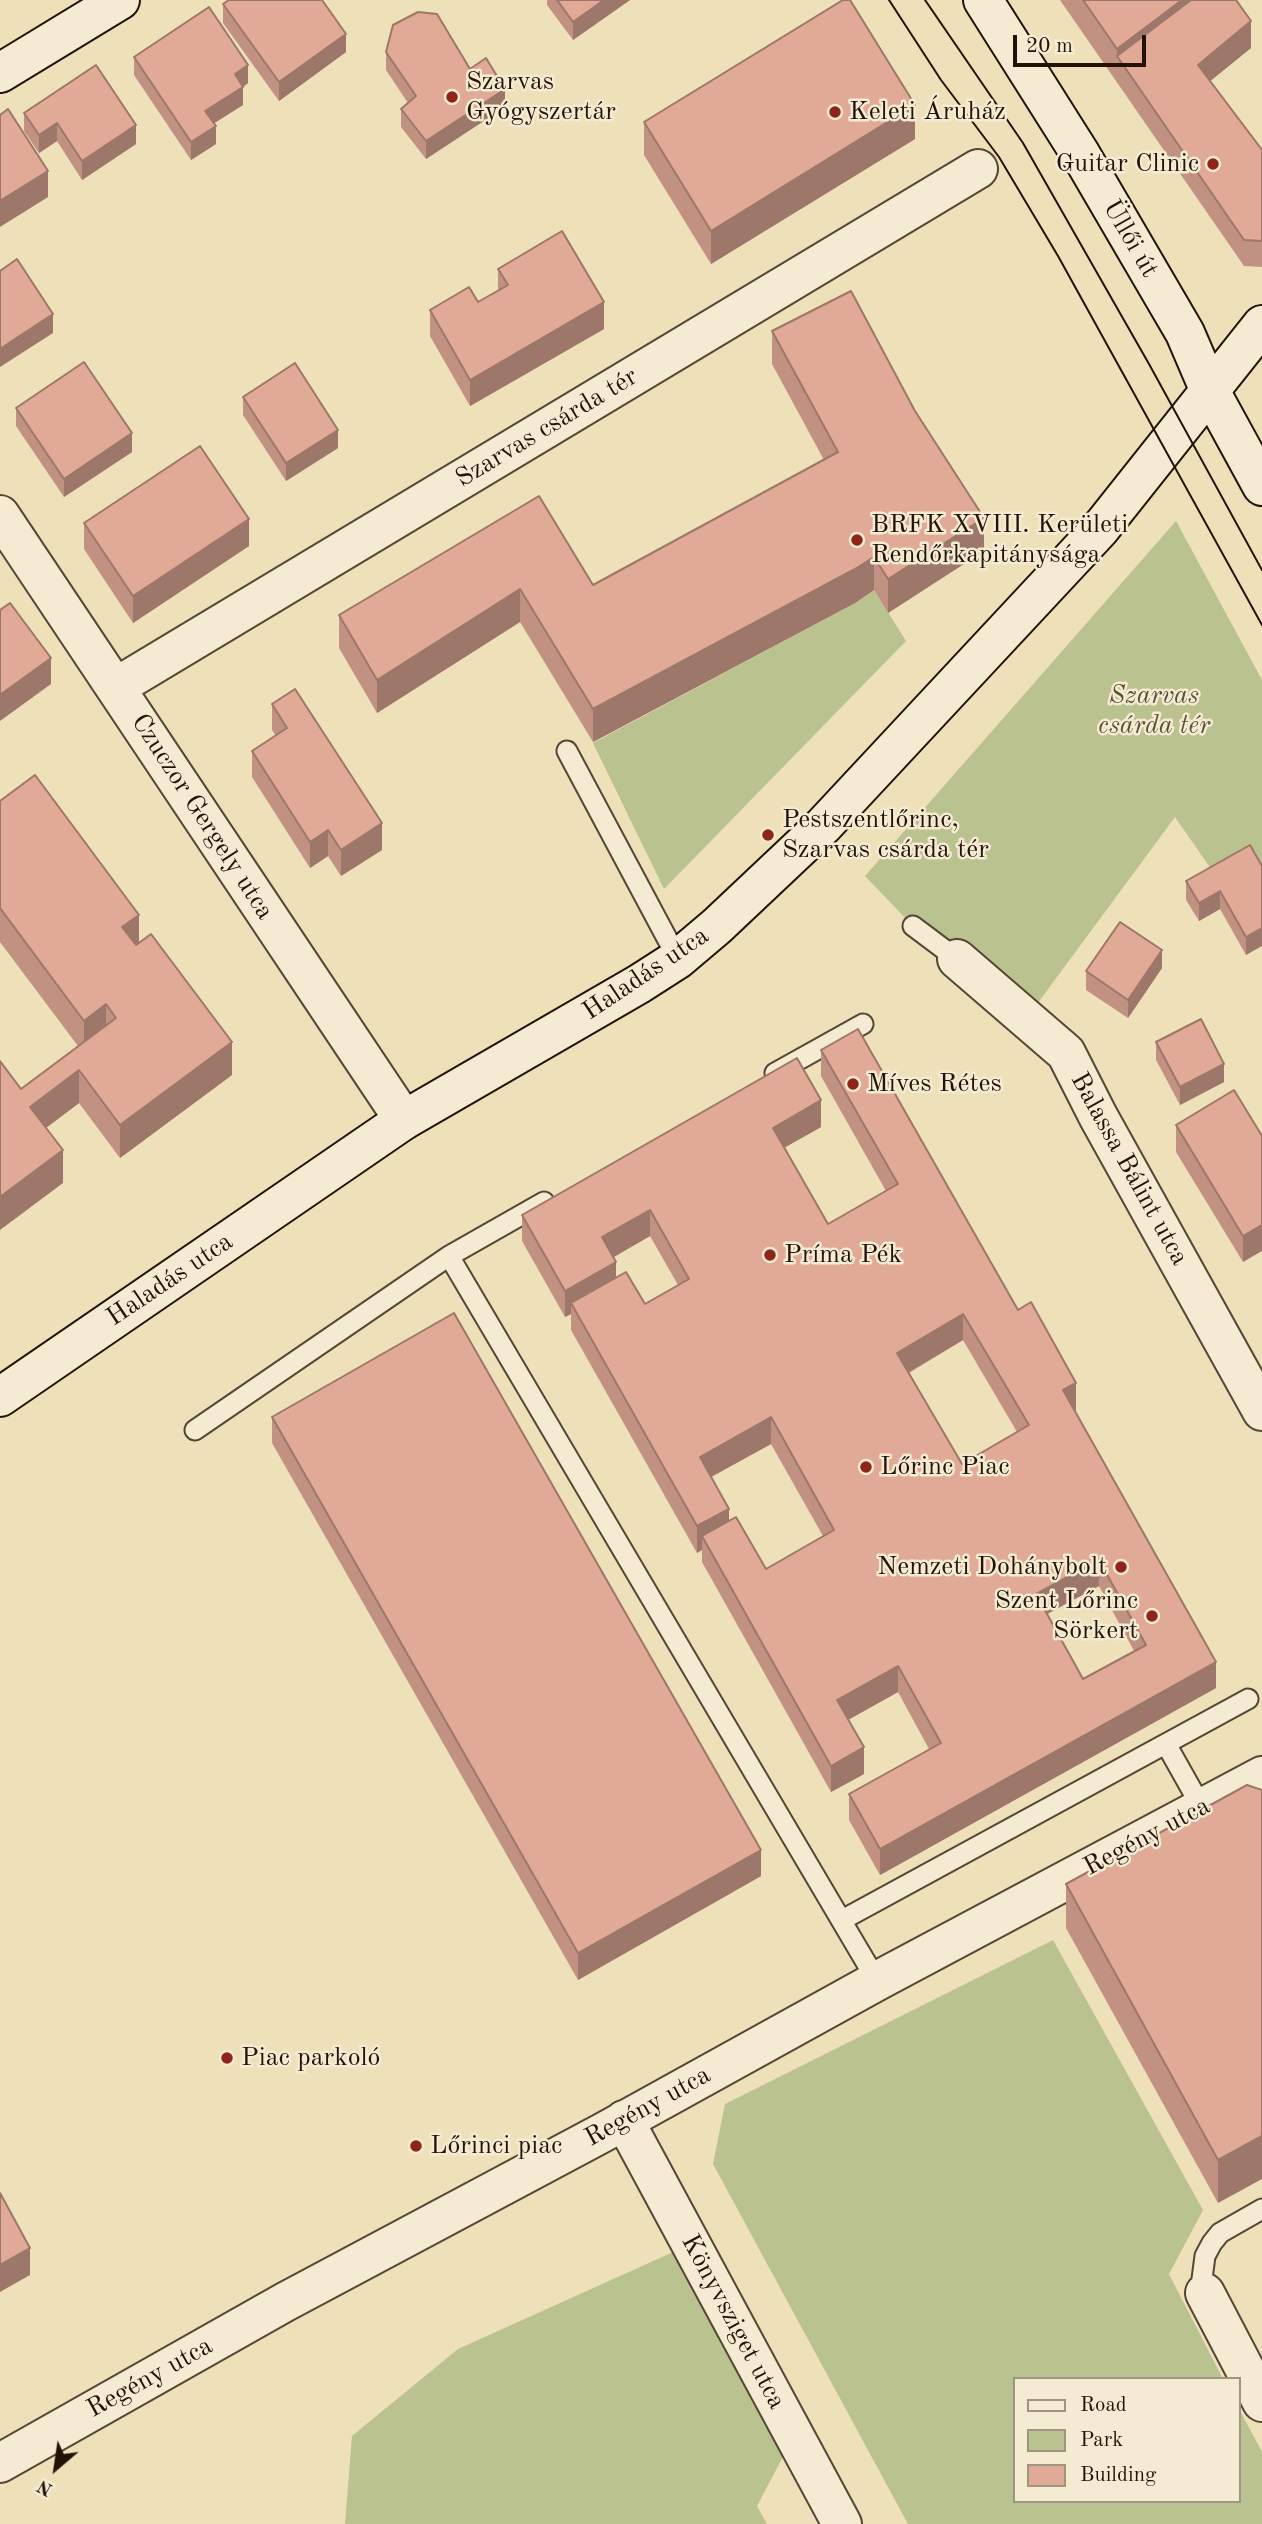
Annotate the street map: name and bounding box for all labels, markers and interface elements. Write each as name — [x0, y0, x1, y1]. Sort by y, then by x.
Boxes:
scale bar — [1017, 21, 1150, 65]
text: 20 m — [1026, 36, 1073, 57]
place label: Szarvas Gyógyszertár — [466, 66, 616, 128]
marker: Szarvas Gyógyszertár — [444, 89, 460, 105]
place label: Keleti Áruház — [849, 96, 1006, 128]
marker: Keleti Áruház — [827, 104, 843, 120]
place label: Guitar Clinic — [1056, 148, 1199, 180]
marker: Guitar Clinic — [1205, 156, 1221, 172]
street label: Üllői út — [1095, 195, 1165, 283]
street label: Szarvas csárda tér — [450, 361, 644, 495]
place label: BRFK XVIII. Kerületi Rendőrkapitánysága — [871, 509, 1128, 570]
marker: BRFK XVIII. Kerületi Rendőrkapitánysága — [849, 532, 865, 548]
park label: Szarvas csárda tér — [1098, 680, 1210, 742]
street label: Czuczor Gergely utca — [124, 708, 280, 926]
place label: Pestszentlőrinc, Szarvas csárda tér — [782, 804, 989, 866]
marker: Pestszentlőrinc, Szarvas csárda tér — [760, 827, 776, 843]
street label: Haladás utca — [577, 920, 715, 1028]
street label: Balassa Bálint utca — [1063, 1067, 1195, 1271]
place label: Míves Rétes — [867, 1068, 1002, 1100]
marker: Míves Rétes — [845, 1076, 861, 1092]
street label: Haladás utca — [101, 1226, 239, 1334]
place label: Príma Pék — [784, 1239, 902, 1271]
marker: Príma Pék — [762, 1247, 778, 1263]
place label: Lőrinc Piac — [880, 1451, 1010, 1483]
marker: Lőrinc Piac — [858, 1459, 874, 1475]
place label: Nemzeti Dohánybolt — [877, 1551, 1107, 1583]
marker: Nemzeti Dohánybolt — [1113, 1559, 1129, 1575]
place label: Szent Lőrinc Sörkert — [995, 1585, 1138, 1646]
marker: Szent Lőrinc Sörkert — [1144, 1608, 1160, 1624]
street label: Regény utca — [1078, 1791, 1216, 1883]
place label: Piac parkoló — [241, 2042, 380, 2074]
marker: Piac parkoló — [219, 2050, 235, 2066]
street label: Regény utca — [580, 2060, 716, 2154]
place label: Lőrinci piac — [430, 2130, 562, 2162]
marker: Lőrinci piac — [408, 2138, 424, 2154]
street label: Könyvsziget utca — [674, 2229, 792, 2415]
street label: Regény utca — [82, 2331, 218, 2425]
legend — [1014, 2377, 1241, 2503]
text: Road — [1080, 2395, 1127, 2416]
text: Park — [1080, 2430, 1123, 2451]
north arrow — [21, 2433, 91, 2503]
text: Building — [1080, 2465, 1156, 2486]
text: N — [35, 2475, 57, 2499]

